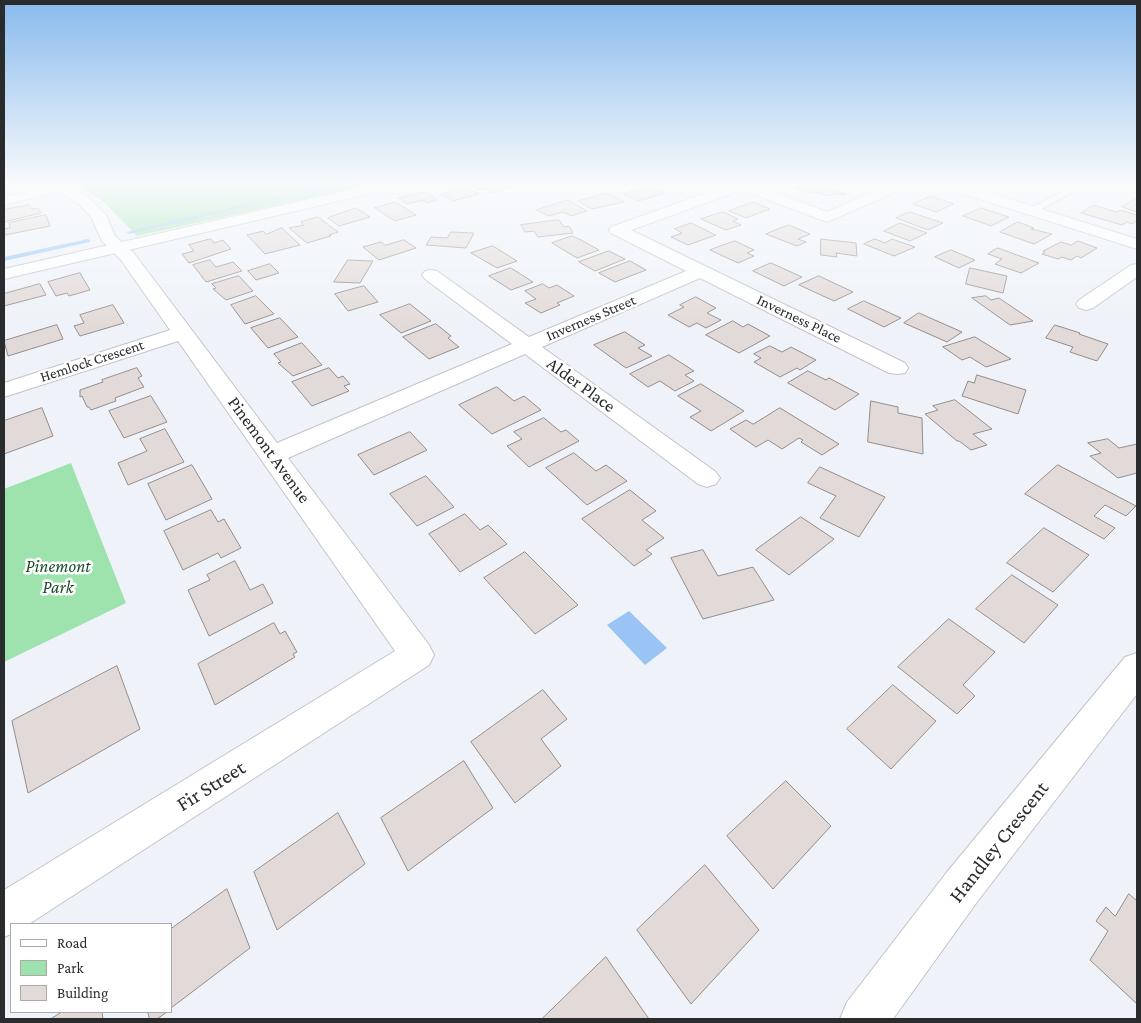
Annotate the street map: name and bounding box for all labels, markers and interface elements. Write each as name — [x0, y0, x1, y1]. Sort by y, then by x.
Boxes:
street label: Inverness Street — [543, 291, 639, 345]
street label: Inverness Place — [754, 291, 844, 347]
street label: Hemlock Crescent — [38, 336, 146, 386]
street label: Alder Place — [542, 353, 620, 417]
street label: Pinemont Avenue — [223, 392, 315, 508]
park label: Pinemont Park — [25, 555, 91, 598]
street label: Fir Street — [172, 755, 250, 817]
street label: Handley Crescent — [944, 776, 1054, 908]
legend — [10, 923, 172, 1013]
text: Road — [57, 935, 87, 951]
text: Park — [57, 960, 84, 976]
text: Building — [57, 985, 108, 1001]

